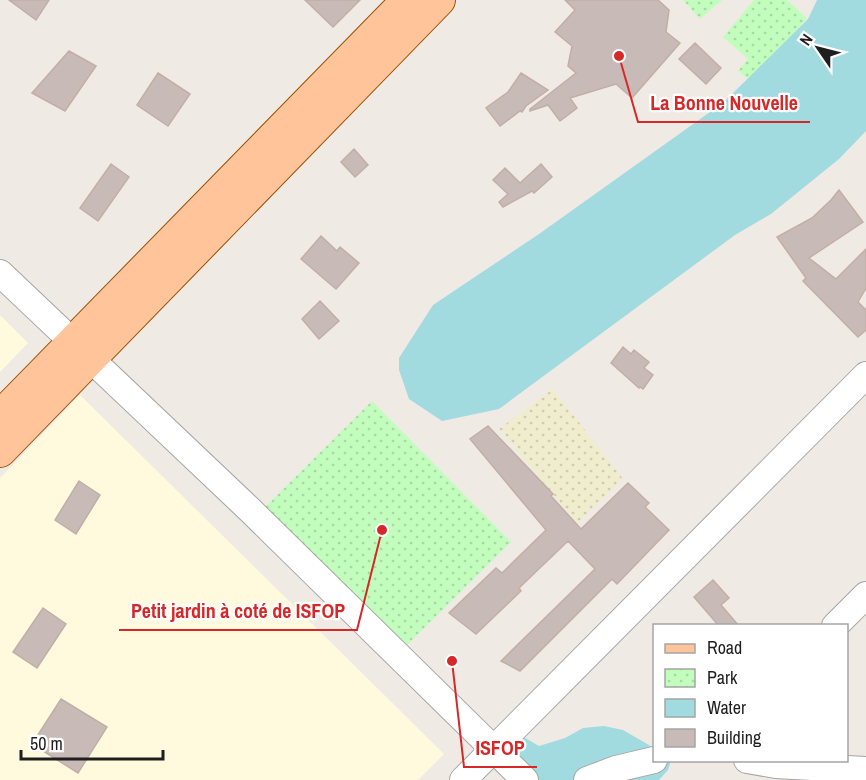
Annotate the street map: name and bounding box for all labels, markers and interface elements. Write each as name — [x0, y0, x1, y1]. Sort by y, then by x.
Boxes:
north arrow — [788, 18, 848, 78]
text: N — [794, 29, 817, 50]
callout: La Bonne Nouvelle — [638, 84, 810, 122]
text: La Bonne Nouvelle — [650, 89, 798, 116]
callout: Petit jardin à coté de ISFOP — [119, 592, 357, 630]
text: Petit jardin à coté de ISFOP — [131, 597, 345, 624]
legend — [653, 624, 848, 762]
text: Road — [707, 635, 742, 660]
text: Park — [707, 665, 738, 690]
text: Water — [707, 695, 746, 720]
scale bar — [21, 723, 164, 761]
text: Building — [707, 725, 762, 750]
callout: ISFOP — [464, 729, 537, 767]
text: 50 m — [30, 731, 63, 756]
text: ISFOP — [475, 734, 525, 761]

